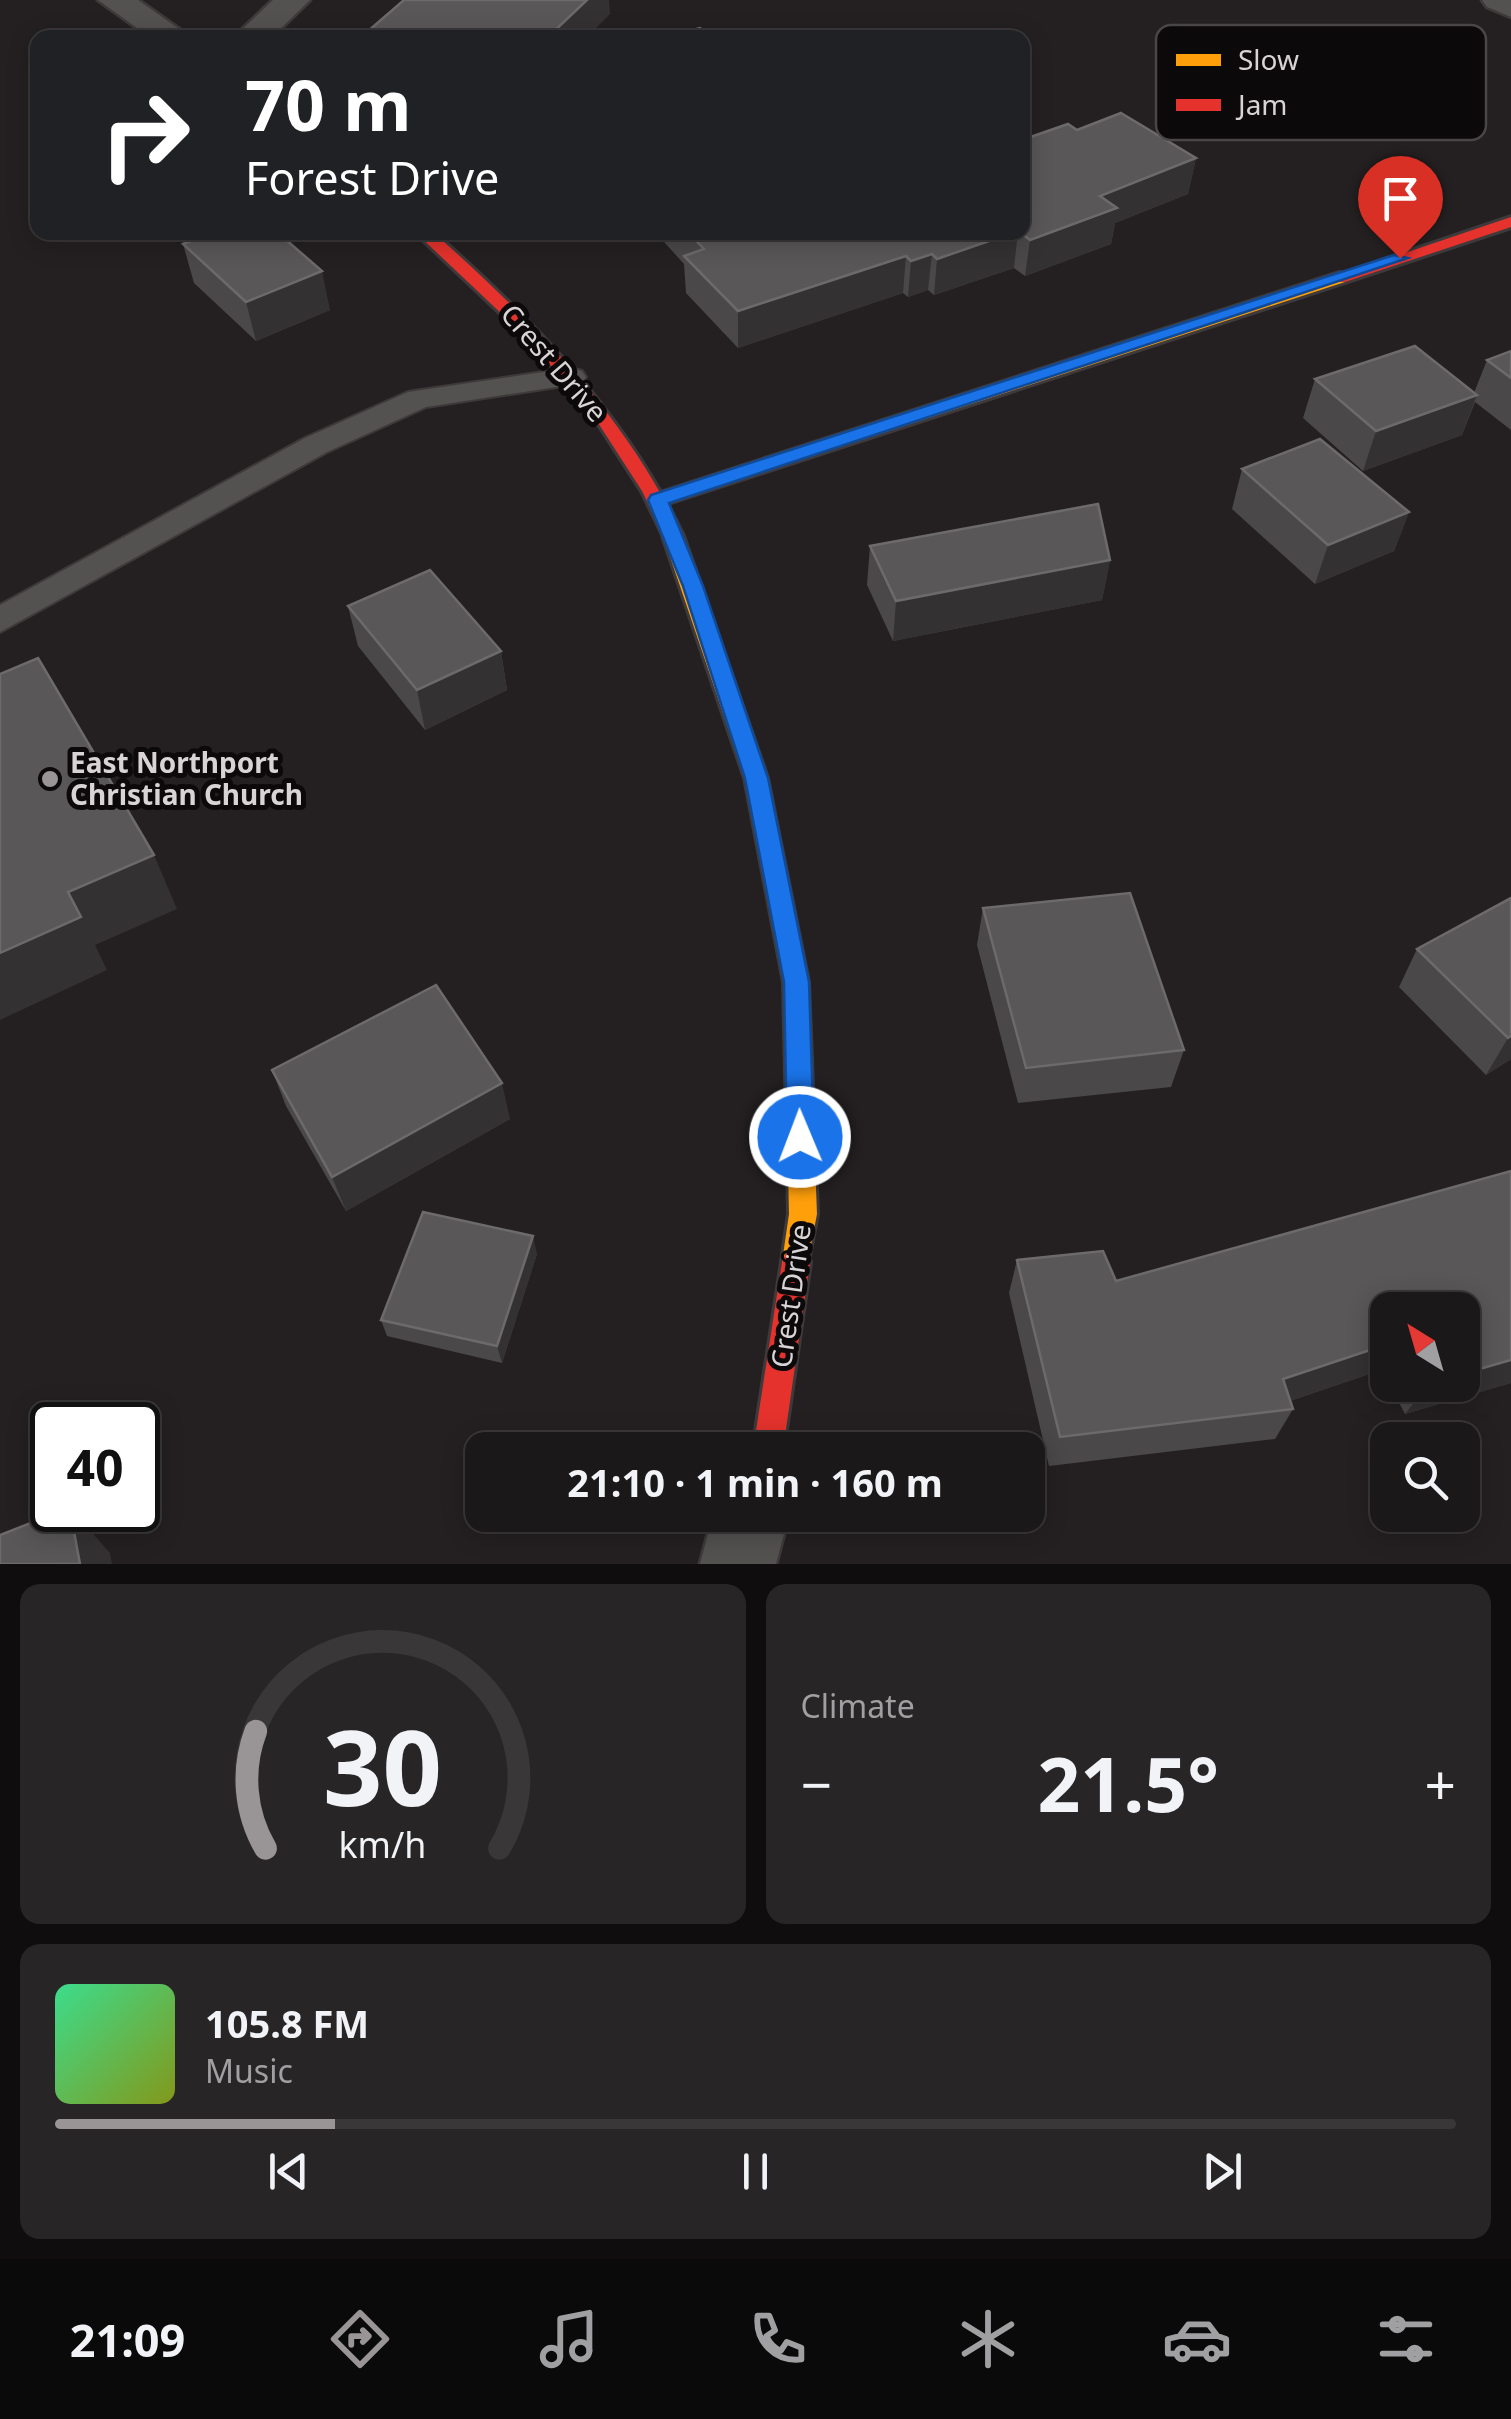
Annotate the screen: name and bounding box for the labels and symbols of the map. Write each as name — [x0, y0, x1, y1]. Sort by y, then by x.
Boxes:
legend — [1156, 25, 1486, 140]
text: Slow — [1238, 40, 1299, 78]
text: Jam — [1235, 85, 1288, 123]
pin — [1358, 156, 1443, 259]
street label: Crest Drive — [493, 295, 617, 429]
place label: East Northport Christian Church — [70, 743, 303, 813]
marker: East Northport Christian Church — [39, 768, 61, 790]
position arrow — [748, 1085, 852, 1189]
street label: Crest Drive — [761, 1222, 819, 1370]
north arrow — [1370, 1292, 1480, 1402]
speed limit sign: 40 — [30, 1402, 160, 1532]

